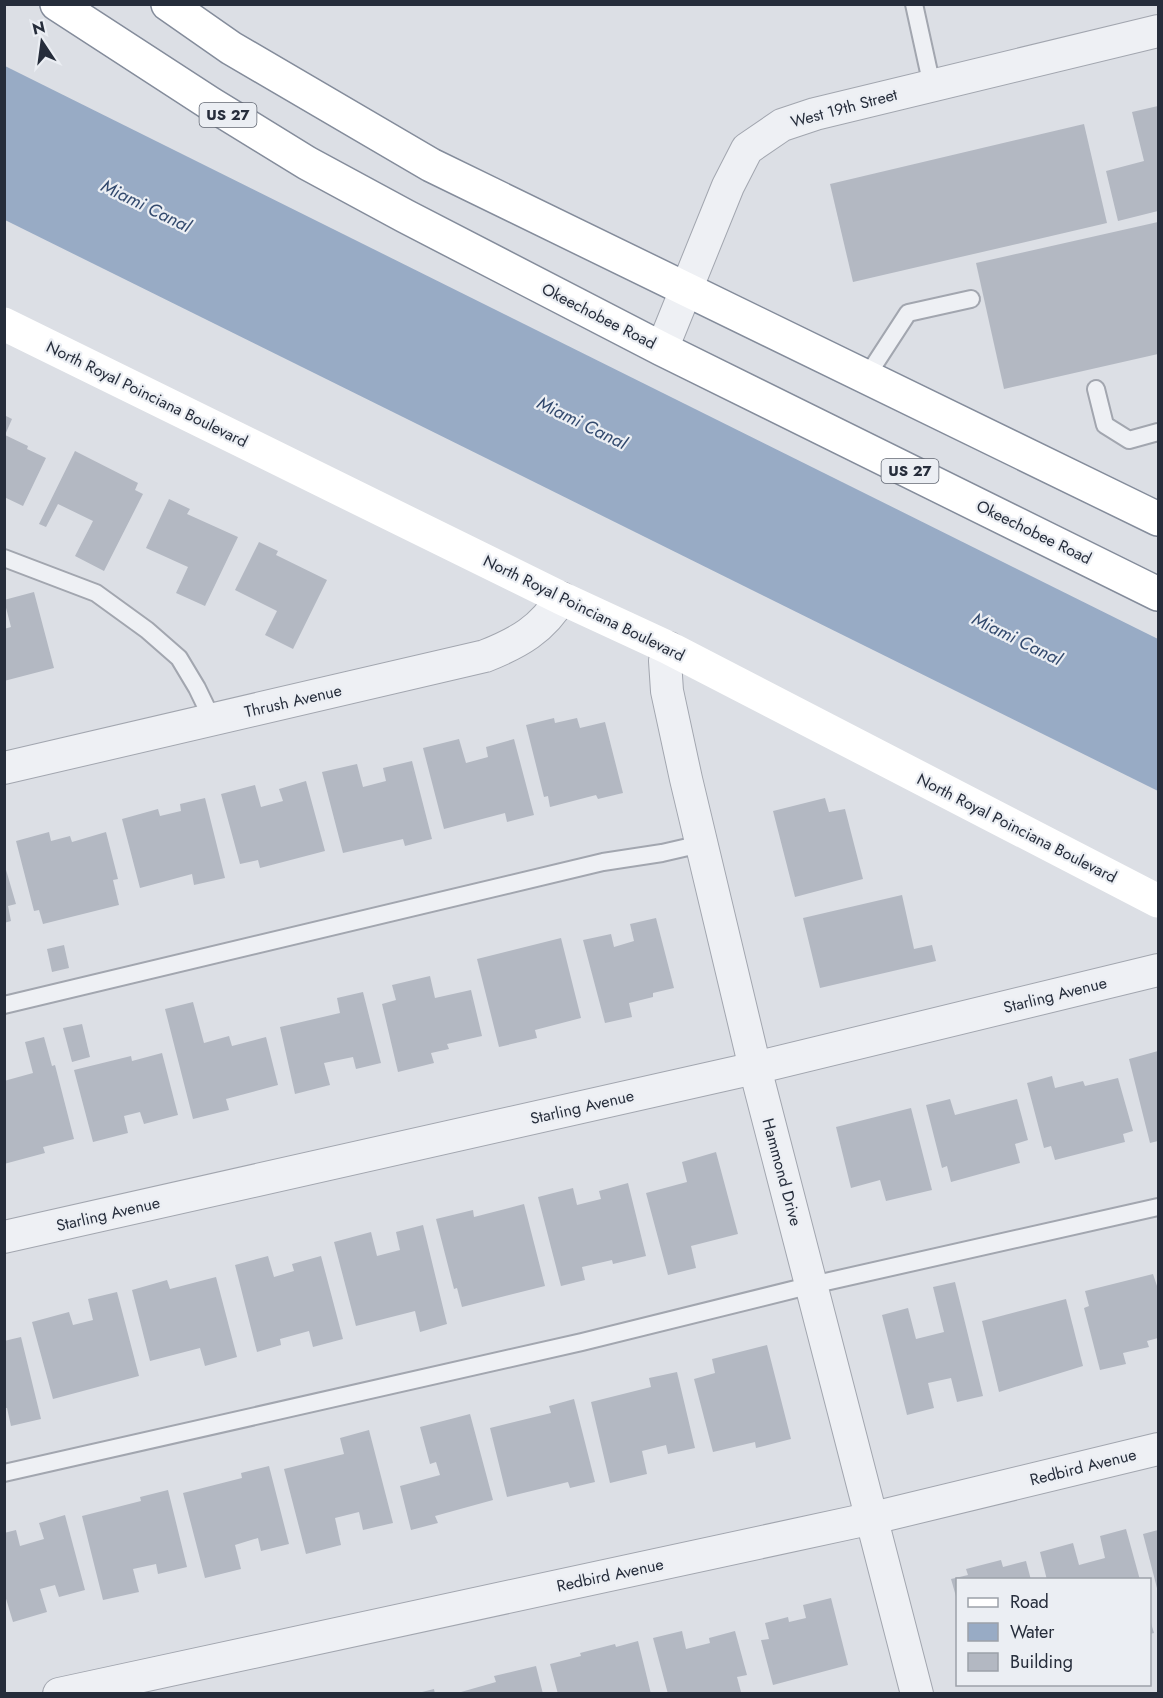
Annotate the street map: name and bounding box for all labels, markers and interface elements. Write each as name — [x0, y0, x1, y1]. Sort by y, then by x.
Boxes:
north arrow — [12, 12, 72, 72]
text: N — [30, 15, 48, 41]
street label: West 19th Street — [788, 83, 900, 133]
road number: US 27 — [200, 103, 256, 127]
water label: Miami Canal — [97, 173, 196, 239]
street label: Okeechobee Road — [538, 277, 660, 355]
street label: North Royal Poinciana Boulevard — [42, 335, 252, 453]
water label: Miami Canal — [533, 390, 632, 456]
road number: US 27 — [882, 459, 938, 483]
street label: Okeechobee Road — [973, 494, 1095, 570]
street label: North Royal Poinciana Boulevard — [479, 549, 689, 667]
water label: Miami Canal — [968, 606, 1067, 672]
street label: Thrush Avenue — [242, 679, 344, 723]
street label: North Royal Poinciana Boulevard — [913, 767, 1121, 889]
street label: Starling Avenue — [1001, 971, 1109, 1019]
street label: Starling Avenue — [528, 1084, 636, 1130]
street label: Hammond Drive — [757, 1116, 807, 1228]
street label: Starling Avenue — [54, 1191, 162, 1237]
street label: Redbird Avenue — [1027, 1443, 1139, 1491]
street label: Redbird Avenue — [554, 1552, 666, 1598]
legend — [956, 1578, 1151, 1686]
text: Road — [1010, 1589, 1049, 1615]
text: Water — [1010, 1619, 1055, 1645]
text: Building — [1010, 1649, 1073, 1675]

